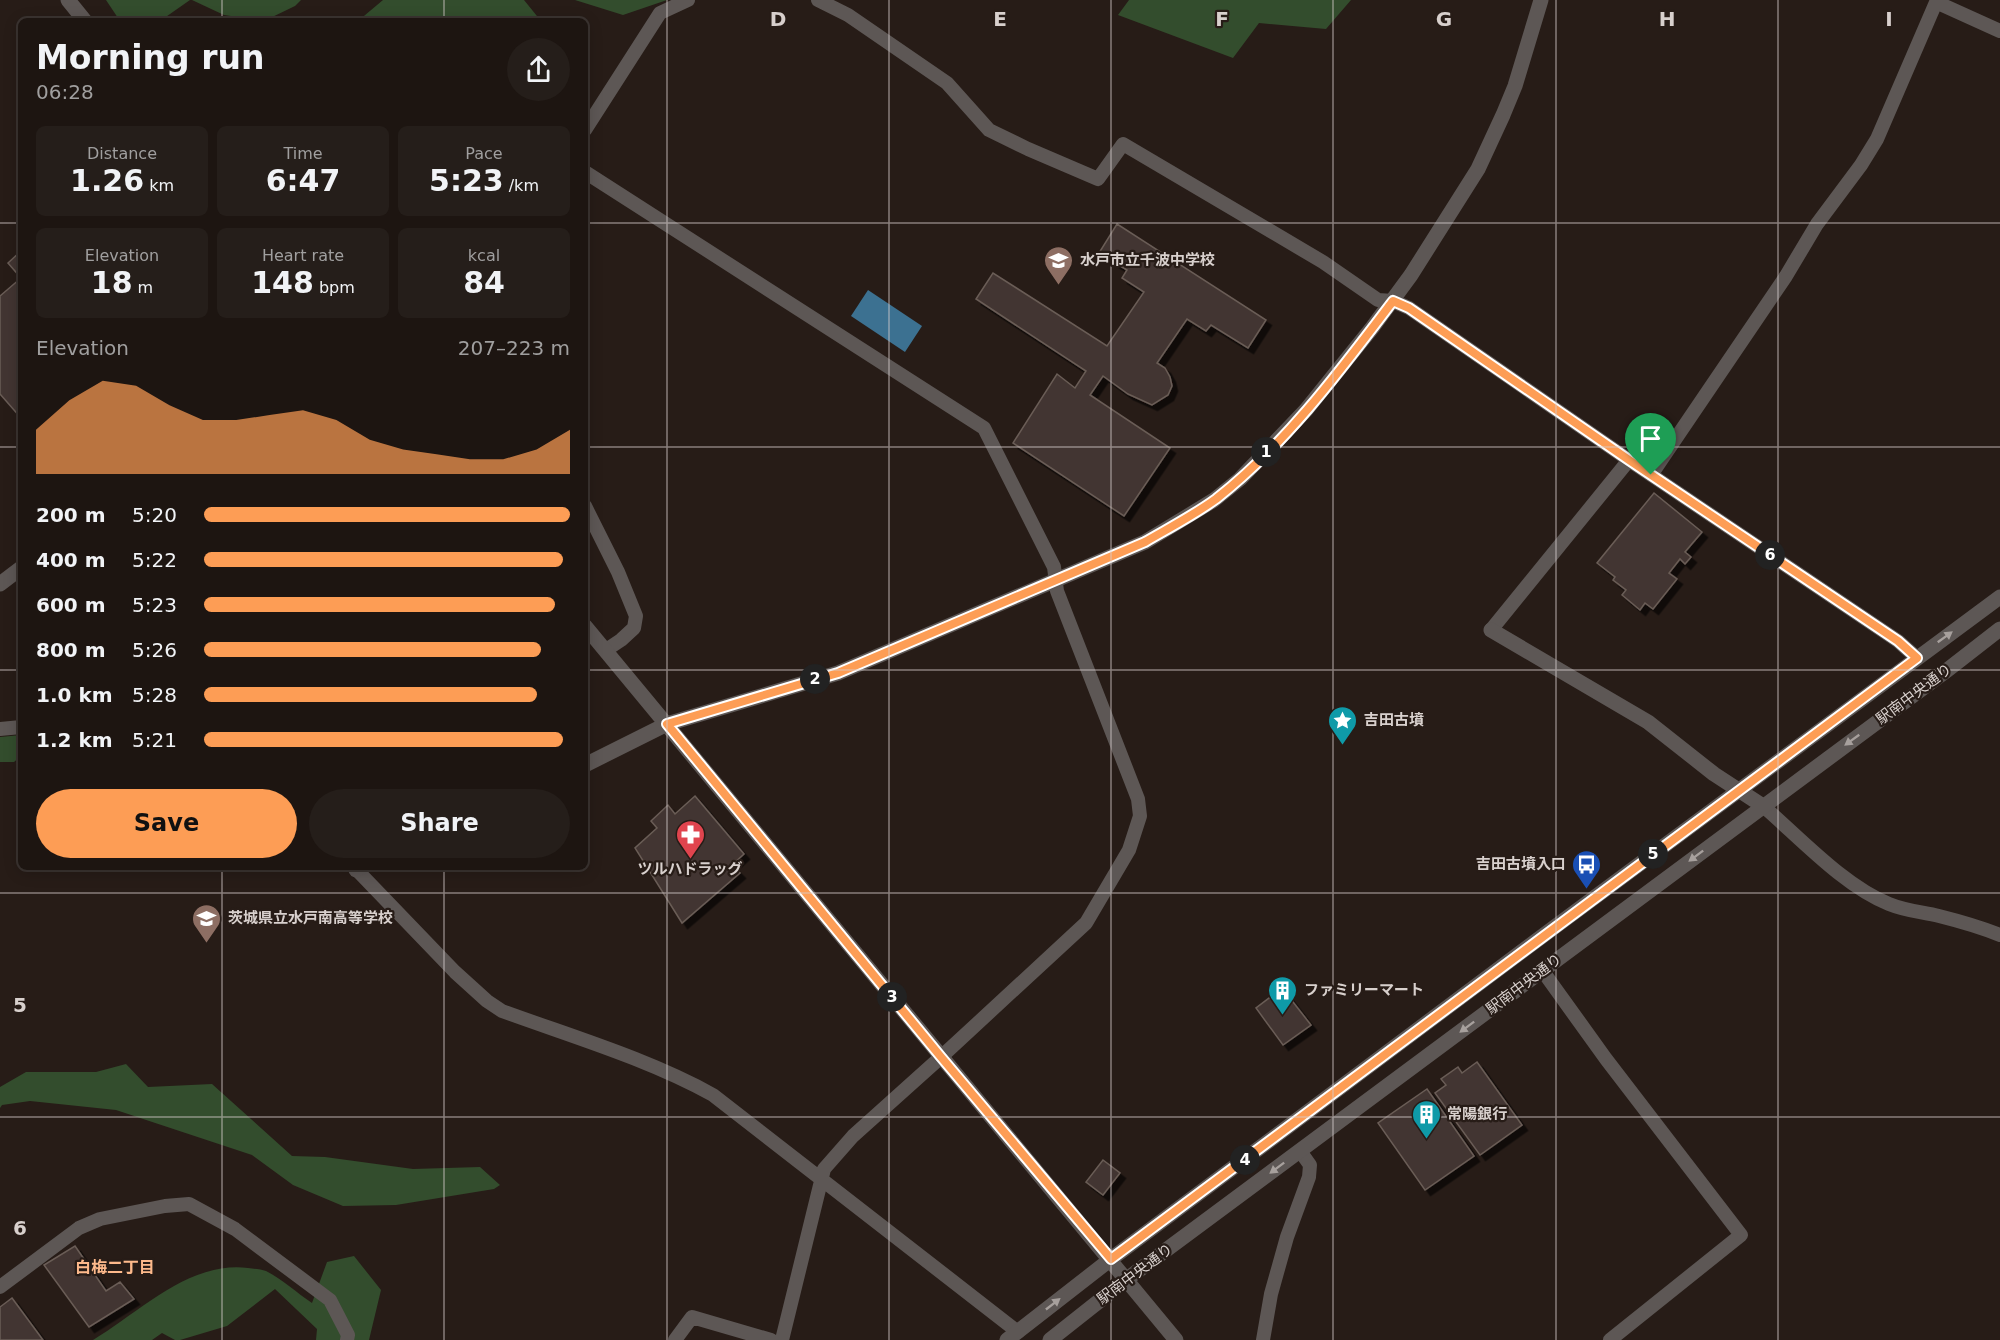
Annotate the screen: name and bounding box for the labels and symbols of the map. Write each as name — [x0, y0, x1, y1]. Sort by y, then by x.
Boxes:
text: D — [770, 7, 786, 31]
text: E — [993, 7, 1007, 31]
text: F — [1215, 7, 1229, 31]
text: G — [1436, 7, 1452, 31]
text: H — [1659, 7, 1675, 31]
text: I — [1885, 7, 1893, 31]
school or university icon: 水戸市立千波中学校 — [1043, 244, 1075, 286]
place label: 水戸市立千波中学校 — [1080, 251, 1215, 269]
pin — [1625, 413, 1676, 475]
pin: 1 — [1251, 437, 1281, 467]
pin: 6 — [1755, 540, 1785, 570]
one-way arrow — [1938, 632, 1953, 644]
street label: 駅南中央通り — [1873, 660, 1955, 728]
pin: 2 — [800, 664, 830, 694]
place icon: 吉田古墳 — [1327, 704, 1359, 746]
place label: 吉田古墳 — [1364, 711, 1424, 729]
one-way arrow — [1845, 734, 1861, 746]
pharmacy icon: ツルハドラッグ — [674, 818, 706, 860]
pin: 5 — [1638, 839, 1668, 869]
bus stop icon: 吉田古墳入口 — [1571, 848, 1603, 890]
one-way arrow — [1688, 850, 1704, 862]
place label: 吉田古墳入口 — [1476, 855, 1566, 873]
place label: ツルハドラッグ — [637, 860, 743, 878]
school or university icon: 茨城県立水戸南高等学校 — [191, 902, 223, 944]
place label: 茨城県立水戸南高等学校 — [228, 909, 393, 927]
street label: 駅南中央通り — [1483, 950, 1565, 1018]
building icon: ファミリーマート — [1267, 974, 1299, 1016]
place label: ファミリーマート — [1304, 981, 1424, 999]
pin: 3 — [877, 982, 907, 1012]
text: 5 — [13, 993, 27, 1017]
one-way arrow — [1459, 1021, 1475, 1033]
building icon: 常陽銀行 — [1410, 1098, 1442, 1140]
place label: 常陽銀行 — [1447, 1105, 1507, 1123]
pin: 4 — [1230, 1145, 1260, 1175]
one-way arrow — [1269, 1162, 1284, 1174]
text: 6 — [13, 1216, 27, 1240]
street label: 駅南中央通り — [1094, 1240, 1176, 1308]
district label: 白梅二丁目 — [75, 1258, 155, 1277]
one-way arrow — [1046, 1299, 1061, 1311]

